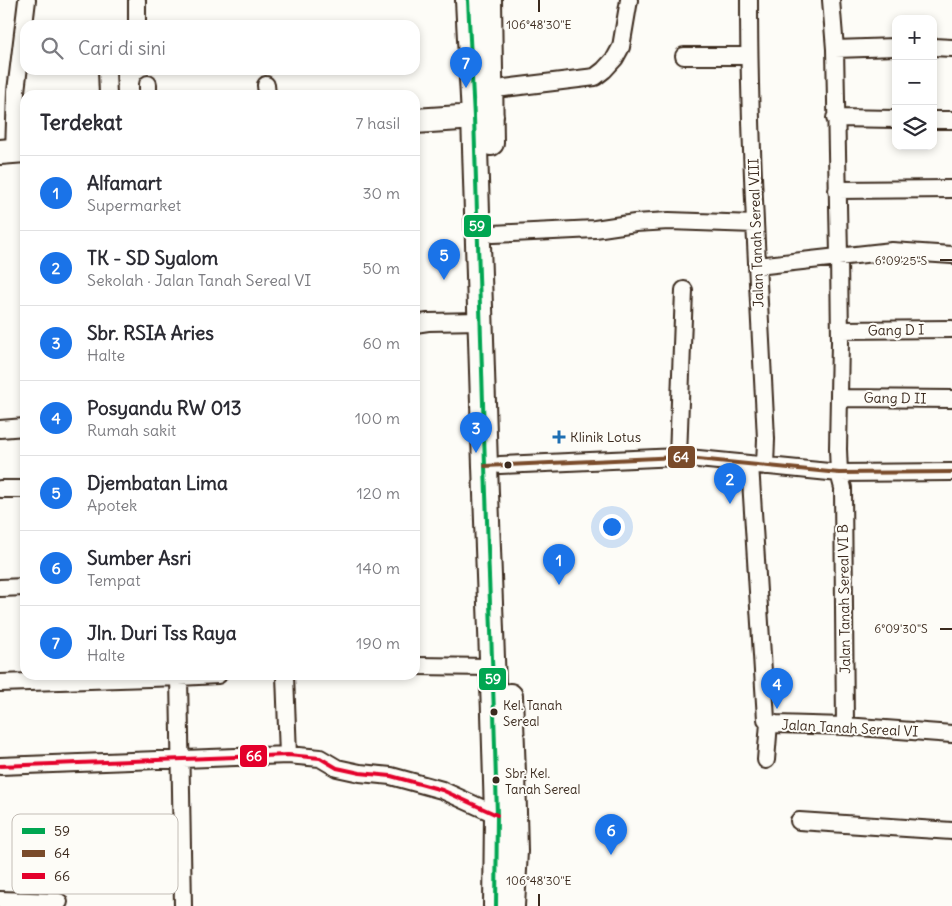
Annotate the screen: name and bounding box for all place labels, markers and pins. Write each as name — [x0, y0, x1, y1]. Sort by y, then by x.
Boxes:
pin: 7 — [450, 47, 482, 88]
pin: 5 — [428, 239, 460, 280]
pin: 3 — [460, 412, 492, 453]
place label: Klinik Lotus — [570, 428, 641, 446]
marker: Klinik Lotus — [552, 430, 566, 444]
unlabelled marker — [503, 460, 513, 470]
pin: 2 — [714, 463, 746, 504]
pin: 1 — [543, 544, 575, 585]
pin: 4 — [761, 668, 793, 709]
place label: Kel. Tanah Sereal — [503, 697, 563, 730]
marker: Kel. Tanah Sereal — [489, 707, 499, 717]
place label: Sbr. Kel. Tanah Sereal — [505, 765, 580, 798]
marker: Sbr. Kel. Tanah Sereal — [491, 775, 501, 785]
pin: 6 — [595, 814, 627, 855]

